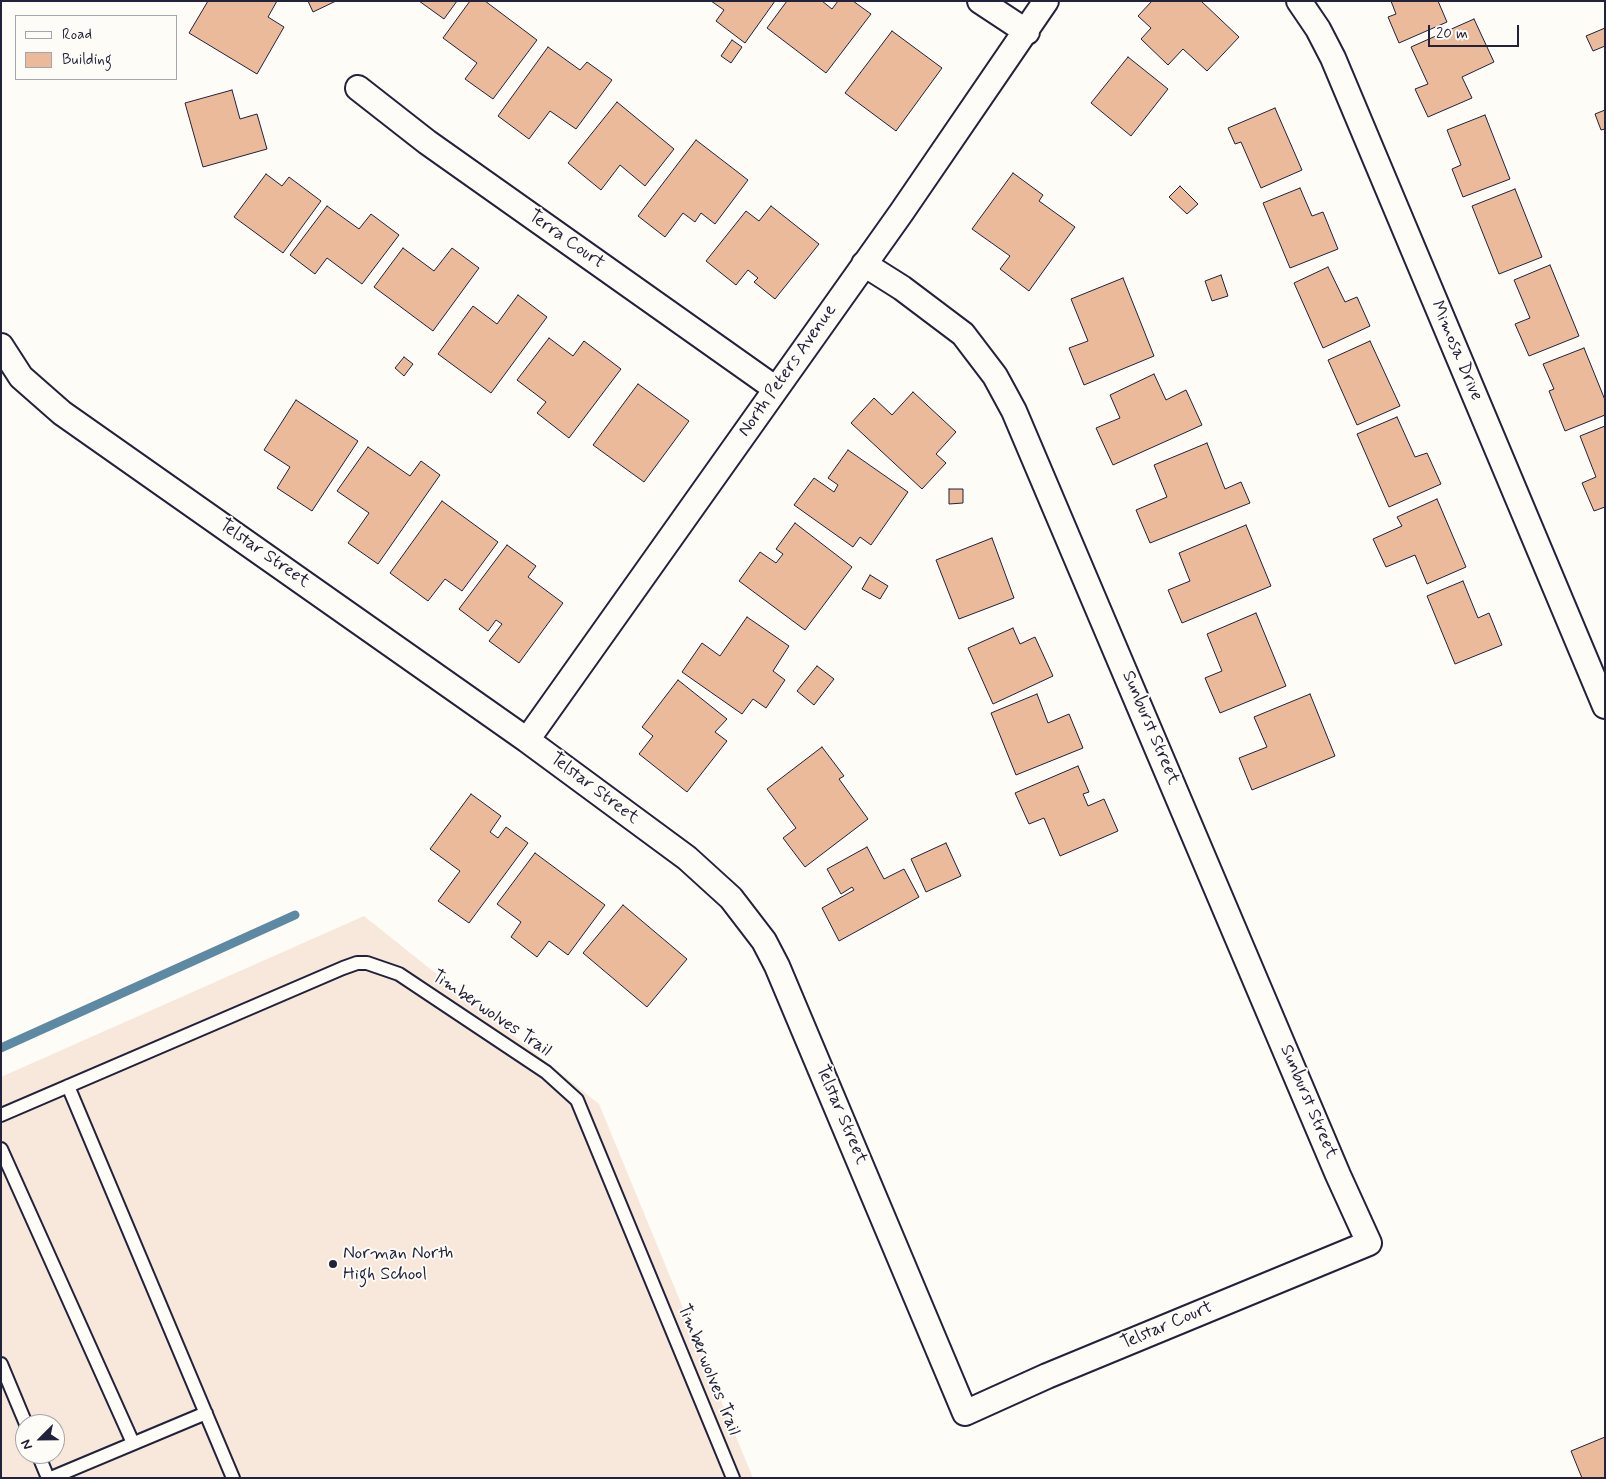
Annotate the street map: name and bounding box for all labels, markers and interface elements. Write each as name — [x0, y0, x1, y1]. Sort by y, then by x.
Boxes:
legend — [15, 15, 178, 80]
scale bar — [1431, 15, 1522, 47]
text: 20 m — [1436, 24, 1468, 44]
text: Road — [62, 25, 92, 45]
text: Building — [62, 50, 112, 70]
street label: Terra Court — [524, 206, 608, 274]
street label: Mimosa Drive — [1425, 298, 1487, 404]
street label: North Peters Avenue — [734, 301, 842, 441]
street label: Telstar Street — [214, 515, 314, 593]
street label: Sunburst Street — [1116, 668, 1184, 788]
street label: Telstar Street — [545, 749, 643, 829]
street label: Timberwolves Trail — [427, 966, 555, 1062]
street label: Sunburst Street — [1274, 1042, 1342, 1162]
street label: Telstar Street — [810, 1062, 872, 1168]
place label: Norman North High School — [343, 1243, 453, 1286]
marker: Norman North High School — [327, 1258, 339, 1270]
street label: Telstar Court — [1118, 1297, 1216, 1355]
street label: Timberwolves Trail — [672, 1301, 744, 1439]
north arrow — [15, 1414, 65, 1464]
text: N — [17, 1437, 37, 1452]

